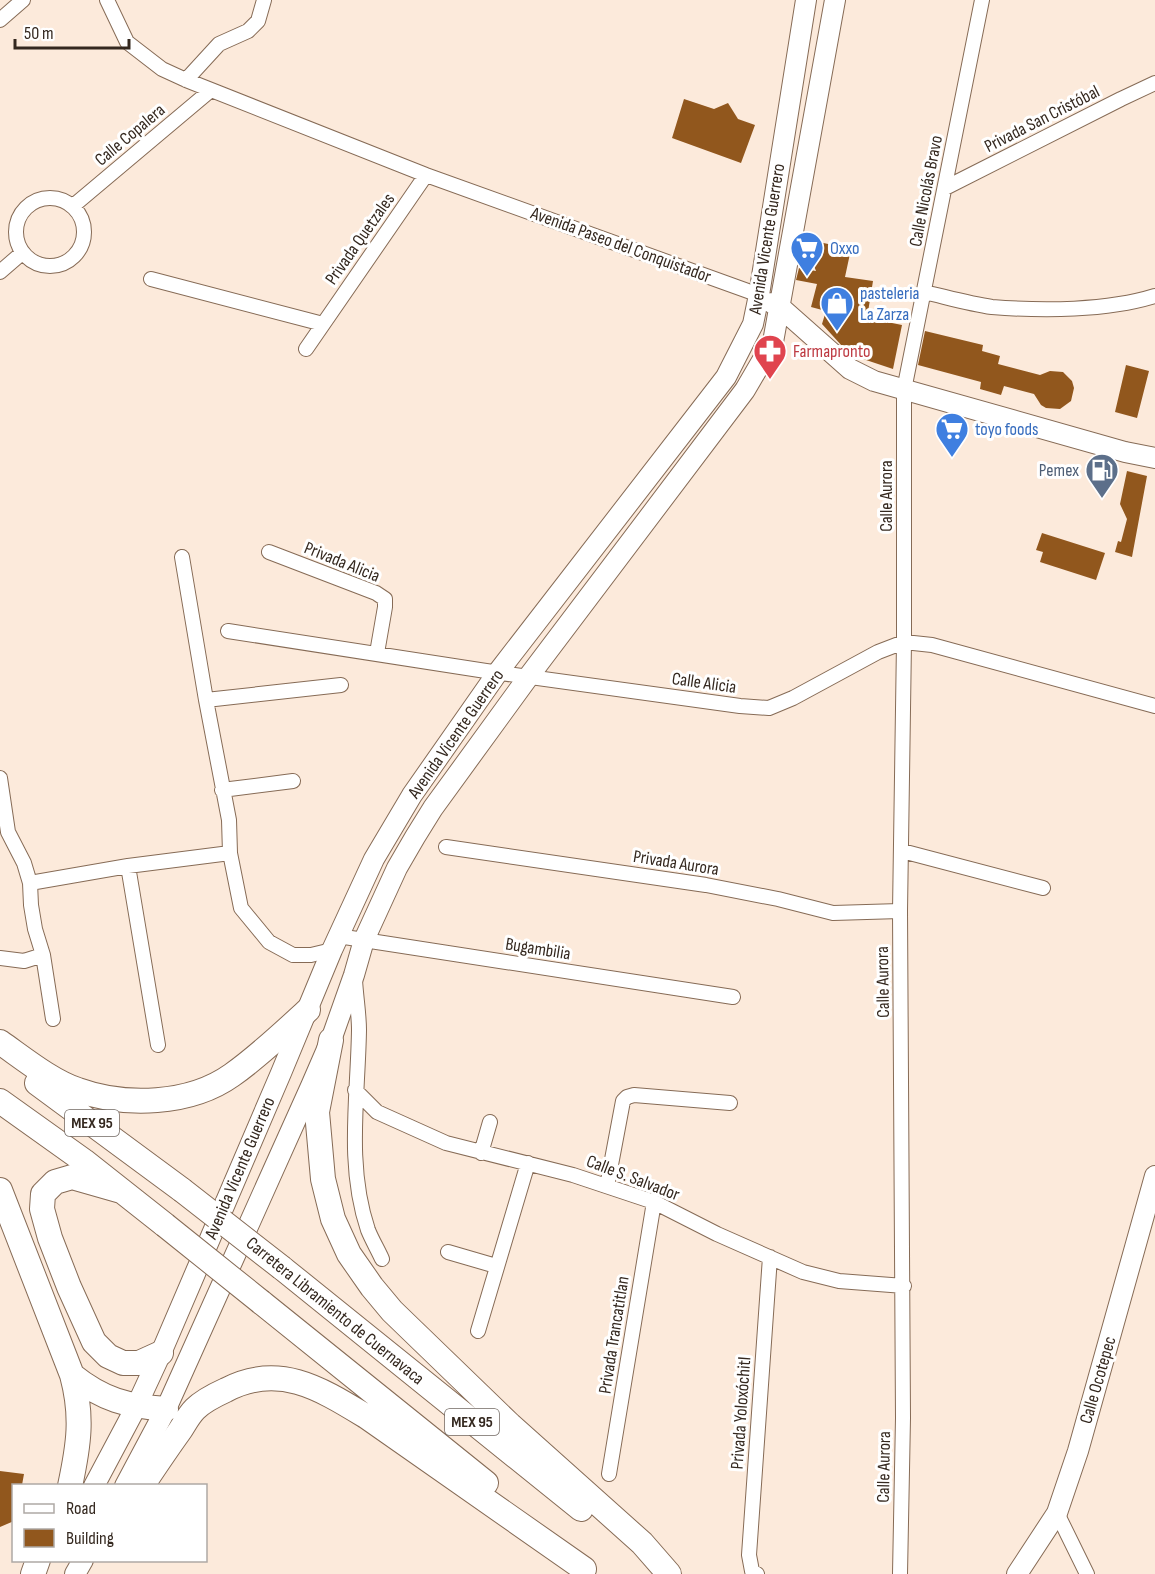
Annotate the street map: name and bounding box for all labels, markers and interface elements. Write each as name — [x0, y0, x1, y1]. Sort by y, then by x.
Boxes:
scale bar — [15, 12, 129, 50]
text: 50 m — [24, 23, 54, 44]
street label: Privada San Cristóbal — [981, 81, 1103, 157]
street label: Calle Copalera — [91, 100, 169, 170]
street label: Calle Nicolás Bravo — [905, 134, 947, 248]
street label: Avenida Vicente Guerrero — [745, 162, 789, 317]
street label: Privada Quetzales — [321, 189, 399, 289]
street label: Avenida Paseo del Conquistador — [527, 202, 714, 287]
supermarket icon: Oxxo — [789, 230, 825, 277]
place label: Oxxo — [830, 238, 860, 259]
place label: pasteleria La Zarza — [860, 283, 920, 325]
shop icon: pasteleria La Zarza — [819, 285, 855, 332]
pharmacy icon: Farmapronto — [752, 333, 788, 380]
place label: Farmapronto — [793, 341, 871, 362]
supermarket icon: toyo foods — [934, 411, 970, 458]
place label: toyo foods — [975, 419, 1039, 440]
fuel station icon: Pemex — [1084, 452, 1120, 499]
street label: Calle Aurora — [876, 460, 897, 532]
place label: Pemex — [1039, 460, 1079, 481]
street label: Privada Alicia — [301, 537, 383, 587]
street label: Avenida Vicente Guerrero — [403, 666, 508, 803]
street label: Calle Alicia — [671, 668, 738, 698]
street label: Privada Aurora — [632, 846, 720, 880]
street label: Bugambilia — [504, 933, 572, 965]
street label: Calle Aurora — [872, 946, 894, 1018]
street label: Avenida Vicente Guerrero — [200, 1094, 279, 1243]
road number: MEX 95 — [65, 1110, 119, 1136]
street label: Calle S. Salvador — [584, 1151, 682, 1205]
street label: Carretera Libramiento de Cuernavaca — [242, 1233, 428, 1389]
street label: Privada Trancatitlan — [594, 1275, 634, 1395]
street label: Calle Ocotepec — [1075, 1334, 1121, 1426]
street label: Privada Yoloxóchitl — [727, 1356, 755, 1470]
road number: MEX 95 — [445, 1409, 499, 1435]
street label: Calle Aurora — [873, 1431, 895, 1503]
legend — [12, 1484, 207, 1562]
text: Road — [66, 1498, 96, 1519]
text: Building — [66, 1528, 114, 1549]

